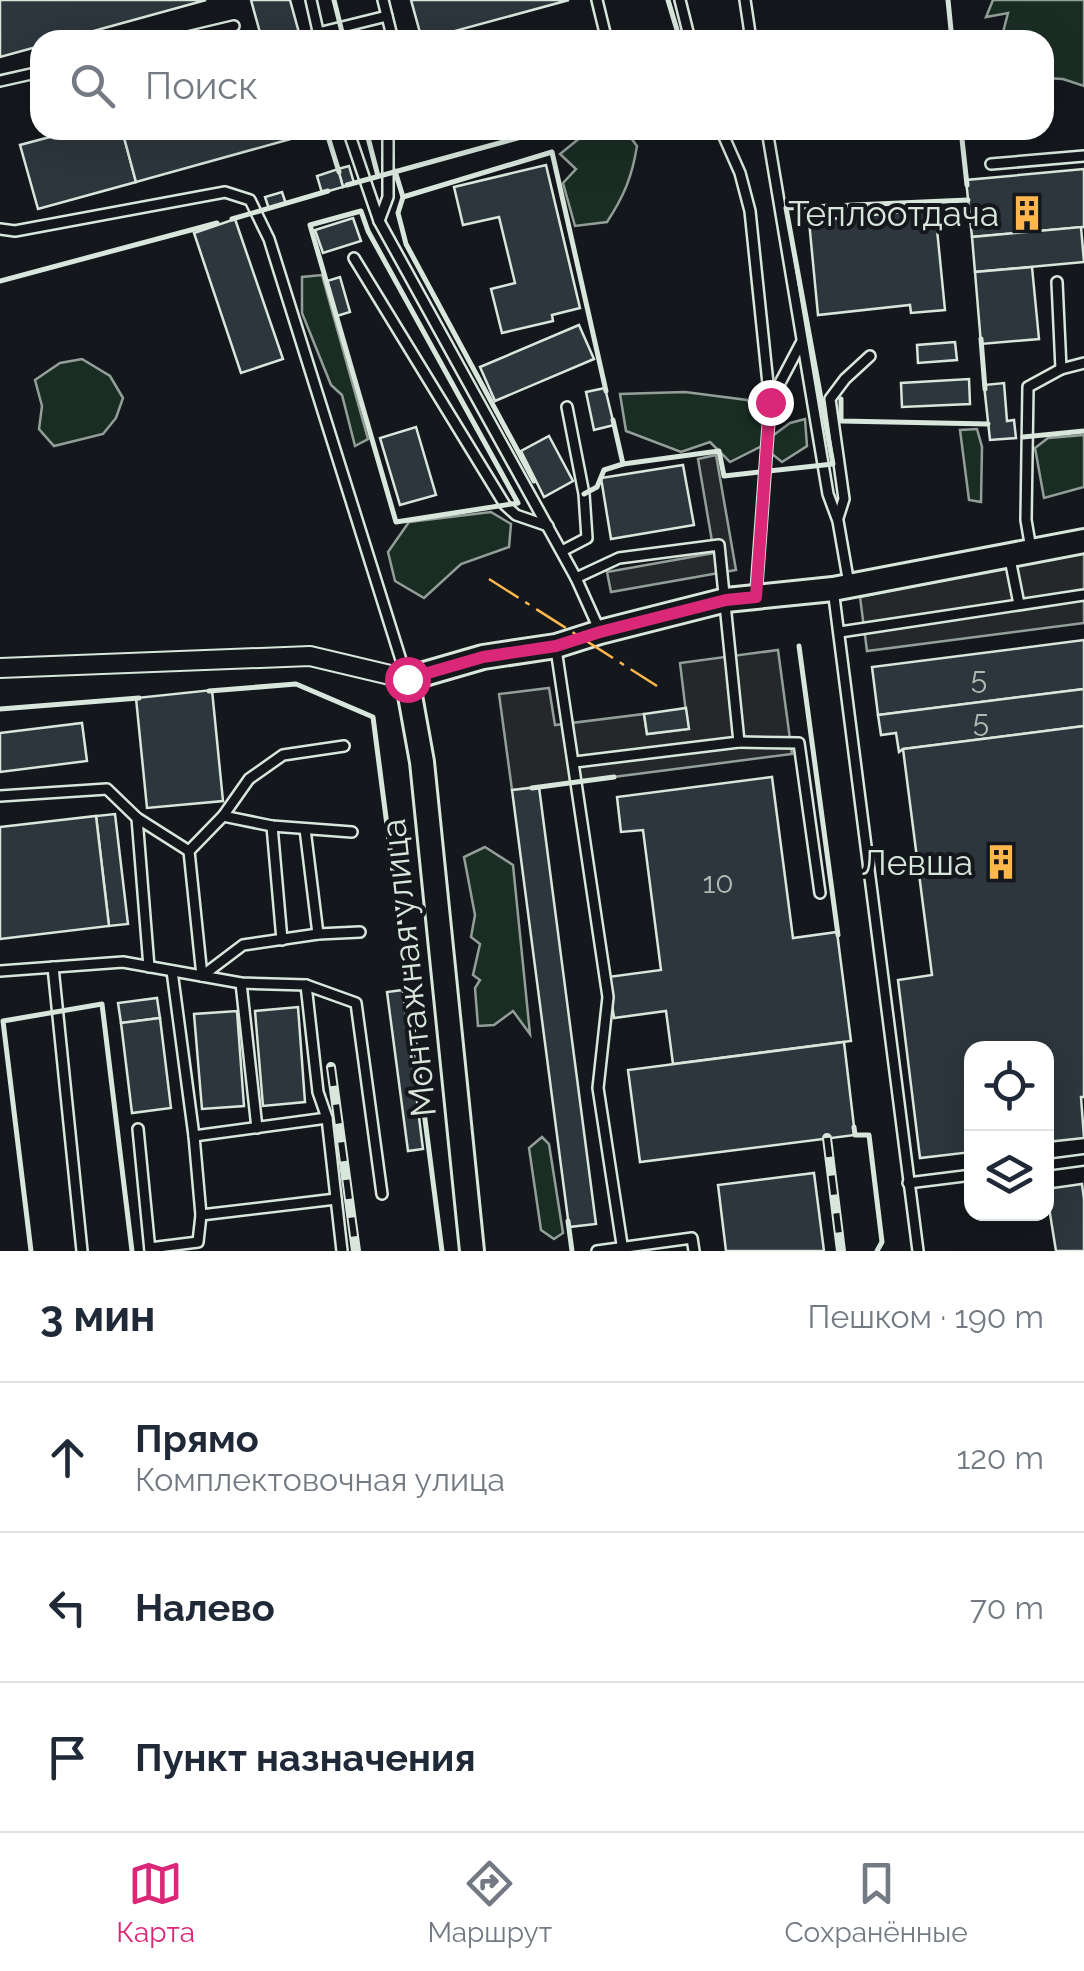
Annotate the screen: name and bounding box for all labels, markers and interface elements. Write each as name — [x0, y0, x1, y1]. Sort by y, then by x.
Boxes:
search box — [30, 30, 1054, 140]
icon: search — [65, 58, 120, 113]
text: Поиск — [145, 63, 258, 108]
place label: Теплоотдача — [788, 193, 999, 234]
building icon: Теплоотдача — [1008, 194, 1046, 232]
route end — [748, 380, 794, 426]
route start — [385, 657, 431, 703]
house number: 5 — [971, 661, 987, 696]
house number: 5 — [973, 704, 989, 739]
street label: Монтажная улица — [372, 817, 444, 1119]
place label: Левша — [861, 842, 973, 883]
building icon: Левша — [982, 843, 1020, 881]
house number: 10 — [702, 865, 734, 900]
map controls — [964, 1041, 1054, 1221]
button: locate — [964, 1041, 1054, 1131]
button: layers — [964, 1131, 1054, 1221]
text: 3 мин — [40, 1292, 155, 1341]
text: Пешком · 190 m — [808, 1298, 1044, 1335]
text: Прямо — [135, 1416, 259, 1461]
icon: ahead — [40, 1430, 95, 1485]
text: 120 m — [956, 1439, 1044, 1476]
text: Комплектовочная улица — [135, 1461, 505, 1498]
icon: left — [40, 1580, 95, 1635]
text: Налево — [135, 1585, 275, 1630]
text: 70 m — [970, 1589, 1044, 1626]
icon: arrive — [40, 1730, 95, 1785]
text: Пункт назначения — [135, 1735, 476, 1780]
tab: Карта — [116, 1856, 195, 1949]
tab: Маршрут — [427, 1856, 552, 1949]
tab: Сохранённые — [784, 1856, 968, 1949]

